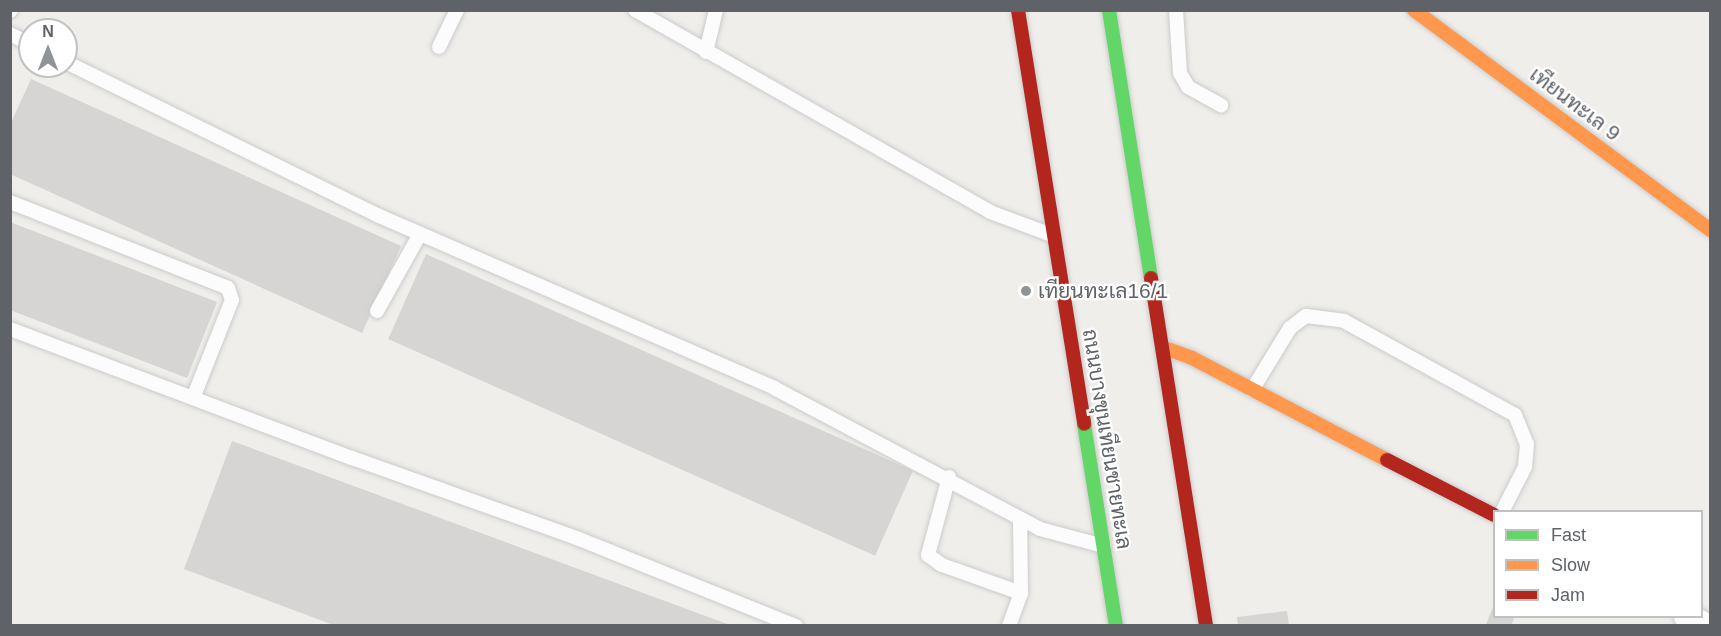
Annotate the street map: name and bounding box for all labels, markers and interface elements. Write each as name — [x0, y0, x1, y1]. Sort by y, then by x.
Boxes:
north arrow — [18, 18, 78, 78]
text: N — [42, 23, 54, 40]
street label: เทียนทะเล 9 — [1525, 62, 1625, 146]
place label: เทียนทะเล16/1 — [1038, 278, 1168, 304]
marker: เทียนทะเล16/1 — [1019, 284, 1033, 298]
street label: ถนนบางขุนเทียนชายทะเล — [1077, 327, 1137, 551]
legend — [1493, 510, 1703, 618]
text: Fast — [1551, 525, 1586, 545]
text: Slow — [1551, 555, 1590, 575]
text: Jam — [1551, 585, 1585, 605]

